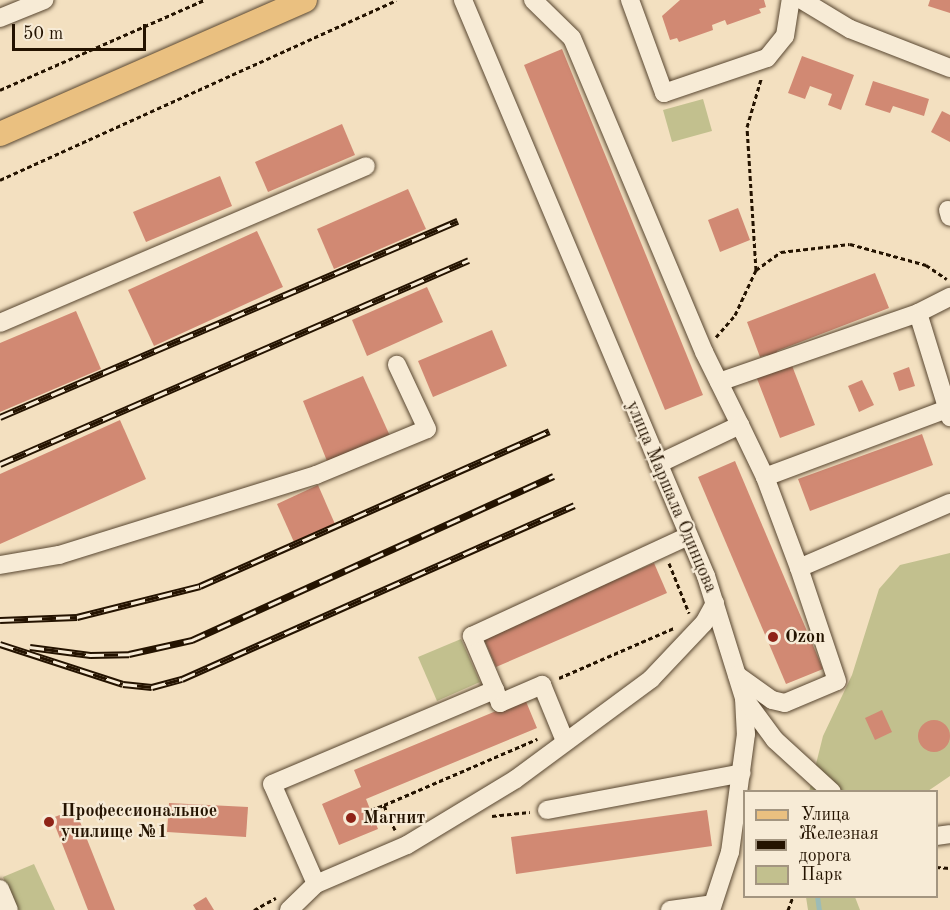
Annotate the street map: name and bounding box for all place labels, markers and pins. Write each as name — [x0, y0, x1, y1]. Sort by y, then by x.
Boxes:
place label: Ozon — [785, 626, 825, 648]
marker: Ozon — [766, 630, 780, 644]
place label: Профессиональное училище №1 — [61, 801, 217, 844]
place label: Магнит — [363, 807, 425, 829]
marker: Магнит — [344, 811, 358, 825]
marker: Профессиональное училище №1 — [42, 815, 56, 829]

